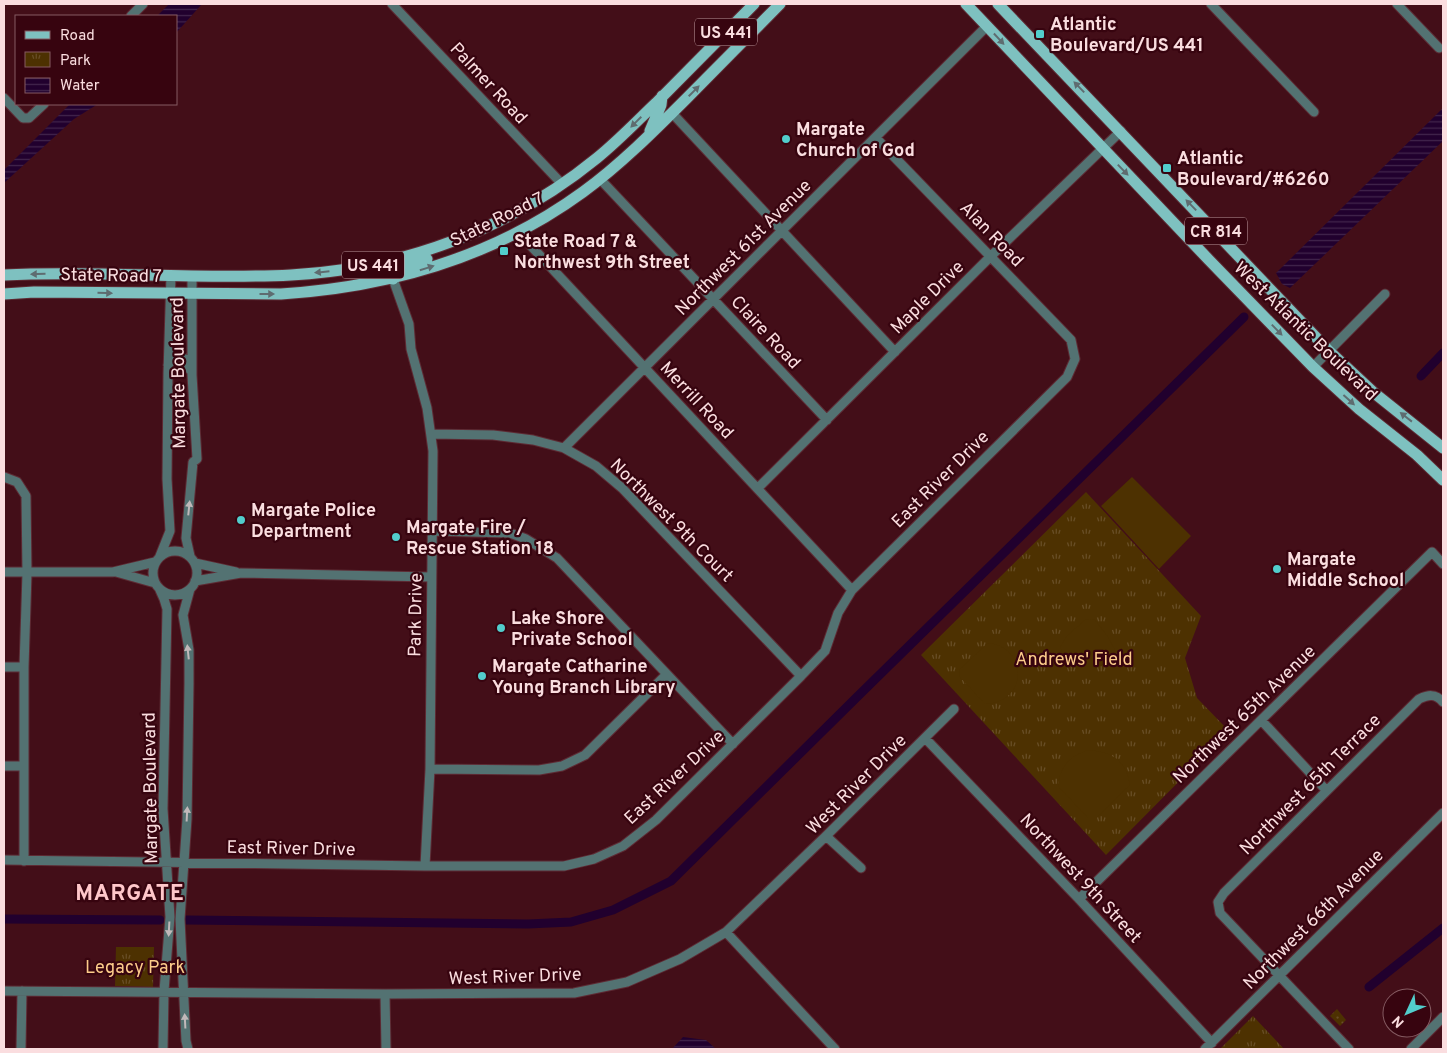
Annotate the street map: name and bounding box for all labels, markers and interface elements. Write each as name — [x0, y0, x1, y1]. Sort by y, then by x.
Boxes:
place label: Atlantic Boulevard/US 441 — [1050, 14, 1204, 58]
legend — [15, 15, 178, 105]
road number: US 441 — [695, 18, 757, 46]
text: Road — [60, 27, 95, 46]
marker: Atlantic Boulevard/US 441 — [1034, 28, 1046, 40]
one-way arrow — [993, 33, 1005, 45]
street label: Palmer Road — [444, 38, 532, 130]
text: Park — [60, 52, 91, 71]
text: Water — [60, 77, 100, 96]
one-way arrow — [1073, 82, 1085, 94]
one-way arrow — [688, 85, 700, 97]
one-way arrow — [630, 116, 642, 128]
place label: Margate Church of God — [796, 119, 915, 163]
marker: Margate Church of God — [780, 133, 792, 145]
place label: Atlantic Boulevard/#6260 — [1177, 148, 1330, 192]
marker: Atlantic Boulevard/#6260 — [1161, 162, 1173, 174]
one-way arrow — [1117, 164, 1129, 176]
street label: Northwest 61st Avenue — [671, 175, 817, 321]
street label: State Road 7 — [447, 188, 548, 253]
street label: Alan Road — [954, 197, 1028, 273]
one-way arrow — [1185, 199, 1197, 211]
road number: CR 814 — [1185, 218, 1247, 245]
place label: State Road 7 & Northwest 9th Street — [514, 231, 690, 275]
marker: State Road 7 & Northwest 9th Street — [498, 245, 510, 257]
road number: US 441 — [342, 252, 404, 278]
street label: Maple Drive — [886, 256, 970, 340]
street label: West Atlantic Boulevard — [1228, 257, 1382, 407]
street label: State Road 7 — [60, 264, 162, 289]
one-way arrow — [420, 264, 435, 272]
one-way arrow — [314, 268, 330, 276]
one-way arrow — [29, 270, 45, 278]
one-way arrow — [97, 289, 113, 297]
one-way arrow — [260, 290, 276, 298]
street label: Claire Road — [725, 291, 805, 375]
street label: Margate Boulevard — [167, 297, 192, 449]
one-way arrow — [1271, 324, 1283, 336]
street label: Merrill Road — [654, 357, 738, 445]
one-way arrow — [1342, 394, 1354, 406]
one-way arrow — [1400, 412, 1413, 423]
street label: East River Drive — [887, 426, 995, 534]
street label: Northwest 9th Court — [604, 454, 738, 588]
one-way arrow — [185, 500, 193, 516]
place label: Margate Police Department — [251, 500, 376, 544]
marker: Margate Police Department — [235, 514, 247, 526]
place label: Margate Fire / Rescue Station 18 — [406, 517, 554, 561]
marker: Margate Fire / Rescue Station 18 — [390, 531, 402, 543]
place label: Margate Middle School — [1287, 549, 1404, 593]
marker: Margate Middle School — [1271, 563, 1283, 575]
street label: Park Drive — [404, 573, 429, 657]
place label: Lake Shore Private School — [511, 608, 633, 652]
marker: Lake Shore Private School — [495, 622, 507, 634]
street label: Northwest 65th Avenue — [1169, 641, 1321, 789]
one-way arrow — [184, 644, 192, 660]
park label: Andrews' Field — [1015, 649, 1133, 672]
place label: Margate Catharine Young Branch Library — [492, 656, 675, 700]
marker: Margate Catharine Young Branch Library — [476, 670, 488, 682]
street label: Northwest 65th Terrace — [1235, 709, 1387, 861]
street label: Margate Boulevard — [139, 712, 164, 864]
street label: East River Drive — [620, 726, 730, 830]
street label: West River Drive — [802, 730, 912, 840]
one-way arrow — [184, 806, 192, 822]
street label: Northwest 9th Street — [1014, 809, 1146, 949]
street label: East River Drive — [226, 837, 356, 862]
street label: Northwest 66th Avenue — [1239, 845, 1389, 995]
district label: MARGATE — [75, 881, 185, 908]
one-way arrow — [165, 921, 173, 937]
park label: Legacy Park — [85, 957, 185, 980]
street label: West River Drive — [448, 964, 582, 991]
north arrow — [1382, 988, 1432, 1038]
text: N — [1389, 1011, 1408, 1031]
one-way arrow — [180, 1012, 188, 1028]

